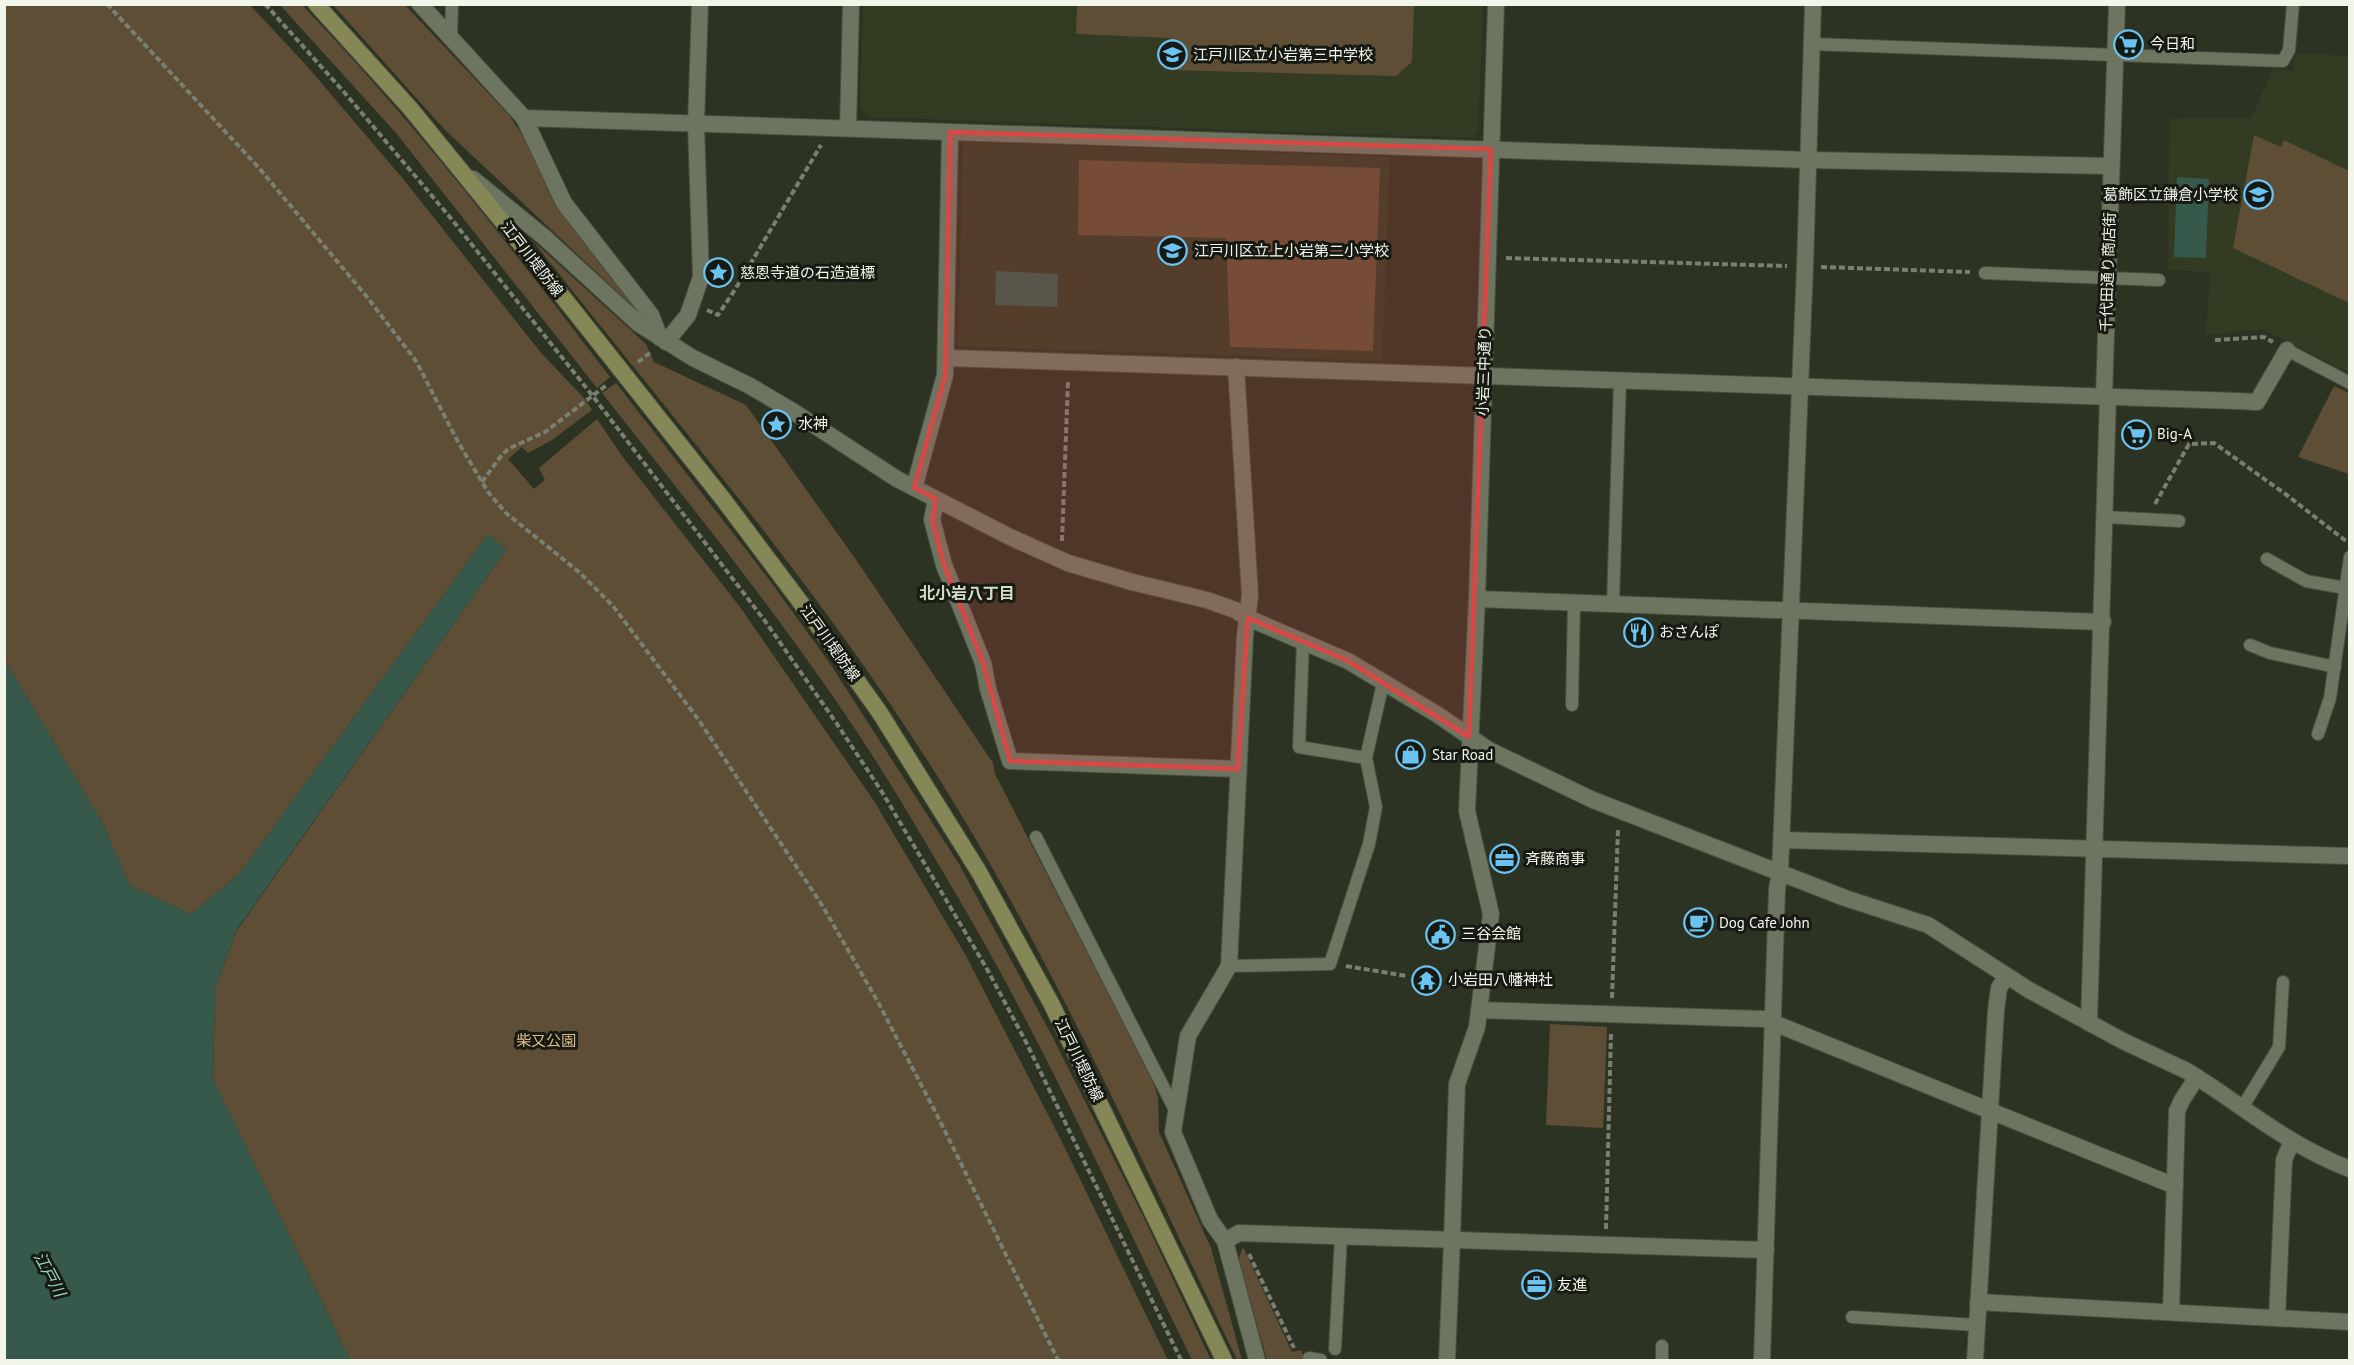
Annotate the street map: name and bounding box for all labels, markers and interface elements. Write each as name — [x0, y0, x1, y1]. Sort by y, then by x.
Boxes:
supermarket icon: 今日和 — [2113, 28, 2145, 60]
place label: 今日和 — [2150, 34, 2195, 53]
school or university icon: 江戸川区立小岩第三中学校 — [1156, 39, 1188, 71]
place label: 江戸川区立小岩第三中学校 — [1193, 45, 1373, 64]
school or university icon: 葛飾区立鎌倉小学校 — [2243, 179, 2275, 211]
place label: 葛飾区立鎌倉小学校 — [2103, 185, 2238, 204]
street label: 千代田通り商店街 — [2096, 212, 2119, 332]
street label: 江戸川堤防線 — [497, 217, 568, 300]
school or university icon: 江戸川区立上小岩第二小学校 — [1157, 235, 1189, 267]
place label: 江戸川区立上小岩第二小学校 — [1194, 241, 1389, 260]
place icon: 慈恩寺道の石造道標 — [703, 257, 735, 289]
place label: 慈恩寺道の石造道標 — [740, 263, 875, 282]
street label: 小岩三中通り — [1472, 326, 1495, 416]
place icon: 水神 — [761, 408, 793, 440]
place label: 水神 — [798, 414, 828, 433]
supermarket icon: Big-A — [2120, 418, 2152, 450]
place label: Big-A — [2157, 424, 2192, 443]
district label: 北小岩八丁目 — [919, 583, 1015, 603]
street label: 江戸川堤防線 — [796, 601, 865, 685]
restaurant icon: おさんぽ — [1622, 616, 1654, 648]
place label: おさんぽ — [1659, 622, 1719, 641]
shop icon: Star Road — [1395, 739, 1427, 771]
place label: Star Road — [1432, 745, 1493, 764]
office icon: 斉藤商事 — [1488, 843, 1520, 875]
place label: 斉藤商事 — [1525, 849, 1585, 868]
cafe icon: Dog Cafe John — [1682, 907, 1714, 939]
place label: Dog Cafe John — [1719, 913, 1810, 932]
public building icon: 三谷会館 — [1424, 918, 1456, 950]
place label: 三谷会館 — [1461, 924, 1521, 943]
temple icon: 小岩田八幡神社 — [1411, 964, 1443, 996]
place label: 小岩田八幡神社 — [1448, 970, 1553, 989]
street label: 江戸川堤防線 — [1051, 1015, 1108, 1104]
park label: 柴又公園 — [516, 1031, 576, 1050]
water label: 江戸川 — [30, 1248, 71, 1302]
office icon: 友進 — [1520, 1269, 1552, 1301]
place label: 友進 — [1557, 1275, 1587, 1294]

